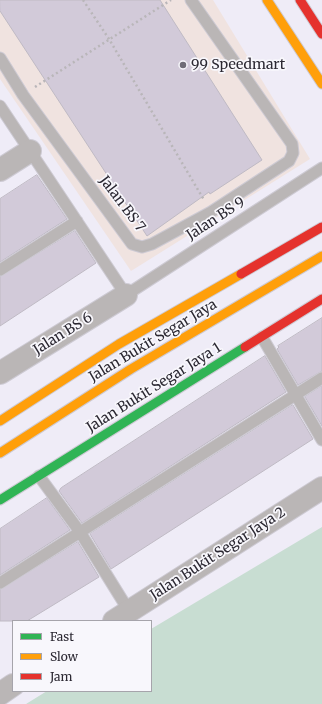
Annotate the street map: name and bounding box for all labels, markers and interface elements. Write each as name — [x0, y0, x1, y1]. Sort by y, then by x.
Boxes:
place label: 99 Speedmart — [191, 57, 285, 73]
marker: 99 Speedmart — [178, 60, 188, 70]
street label: Jalan BS 7 — [96, 173, 148, 235]
street label: Jalan BS 9 — [184, 194, 248, 244]
street label: Jalan Bukit Segar Jaya — [86, 296, 220, 386]
street label: Jalan BS 6 — [30, 309, 96, 359]
street label: Jalan Bukit Segar Jaya 1 — [84, 340, 224, 436]
street label: Jalan Bukit Segar Jaya 2 — [147, 504, 289, 604]
legend — [12, 620, 152, 692]
text: Fast — [50, 629, 74, 644]
text: Slow — [50, 649, 78, 664]
text: Jam — [50, 669, 72, 684]

